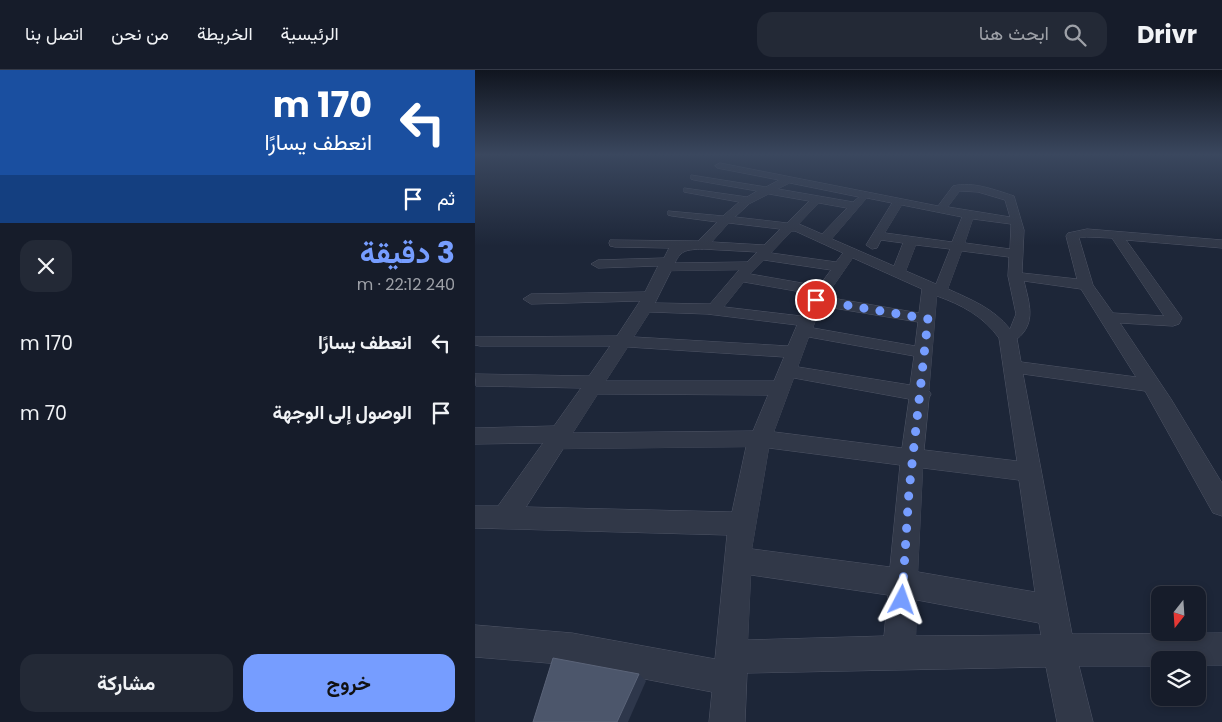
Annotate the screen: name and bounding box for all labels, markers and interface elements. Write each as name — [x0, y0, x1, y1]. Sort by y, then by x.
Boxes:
search box — [757, 12, 1107, 57]
text: Drivr — [1137, 18, 1197, 51]
text: ابحث هنا — [979, 20, 1049, 47]
text: اتصل بنا — [25, 21, 83, 46]
text: من نحن — [111, 21, 169, 46]
text: الخريطة — [197, 21, 253, 46]
text: الرئيسية — [281, 21, 339, 46]
icon: search — [1061, 21, 1089, 49]
text: 170 m — [273, 80, 372, 129]
icon: left — [390, 90, 455, 155]
text: انعطف يسارًا — [265, 127, 372, 158]
icon: arrive — [399, 185, 427, 213]
text: ثم — [437, 185, 455, 212]
text: 3 دقيقة — [360, 231, 455, 274]
button: close — [20, 240, 72, 292]
text: 240 m · 22:12 — [357, 273, 455, 296]
pin — [795, 279, 837, 321]
icon: arrive — [802, 286, 830, 314]
text: انعطف يسارًا — [318, 329, 412, 356]
icon: left — [427, 329, 455, 357]
text: 170 m — [20, 330, 73, 357]
text: الوصول إلى الوجهة — [273, 399, 412, 426]
icon: arrive — [427, 399, 455, 427]
text: 70 m — [20, 400, 67, 427]
position arrow — [875, 573, 927, 625]
north arrow — [1151, 586, 1206, 641]
map controls — [1151, 586, 1206, 706]
button: layers — [1151, 651, 1206, 706]
button: مشاركة — [20, 654, 233, 712]
button: خروج — [243, 654, 455, 712]

